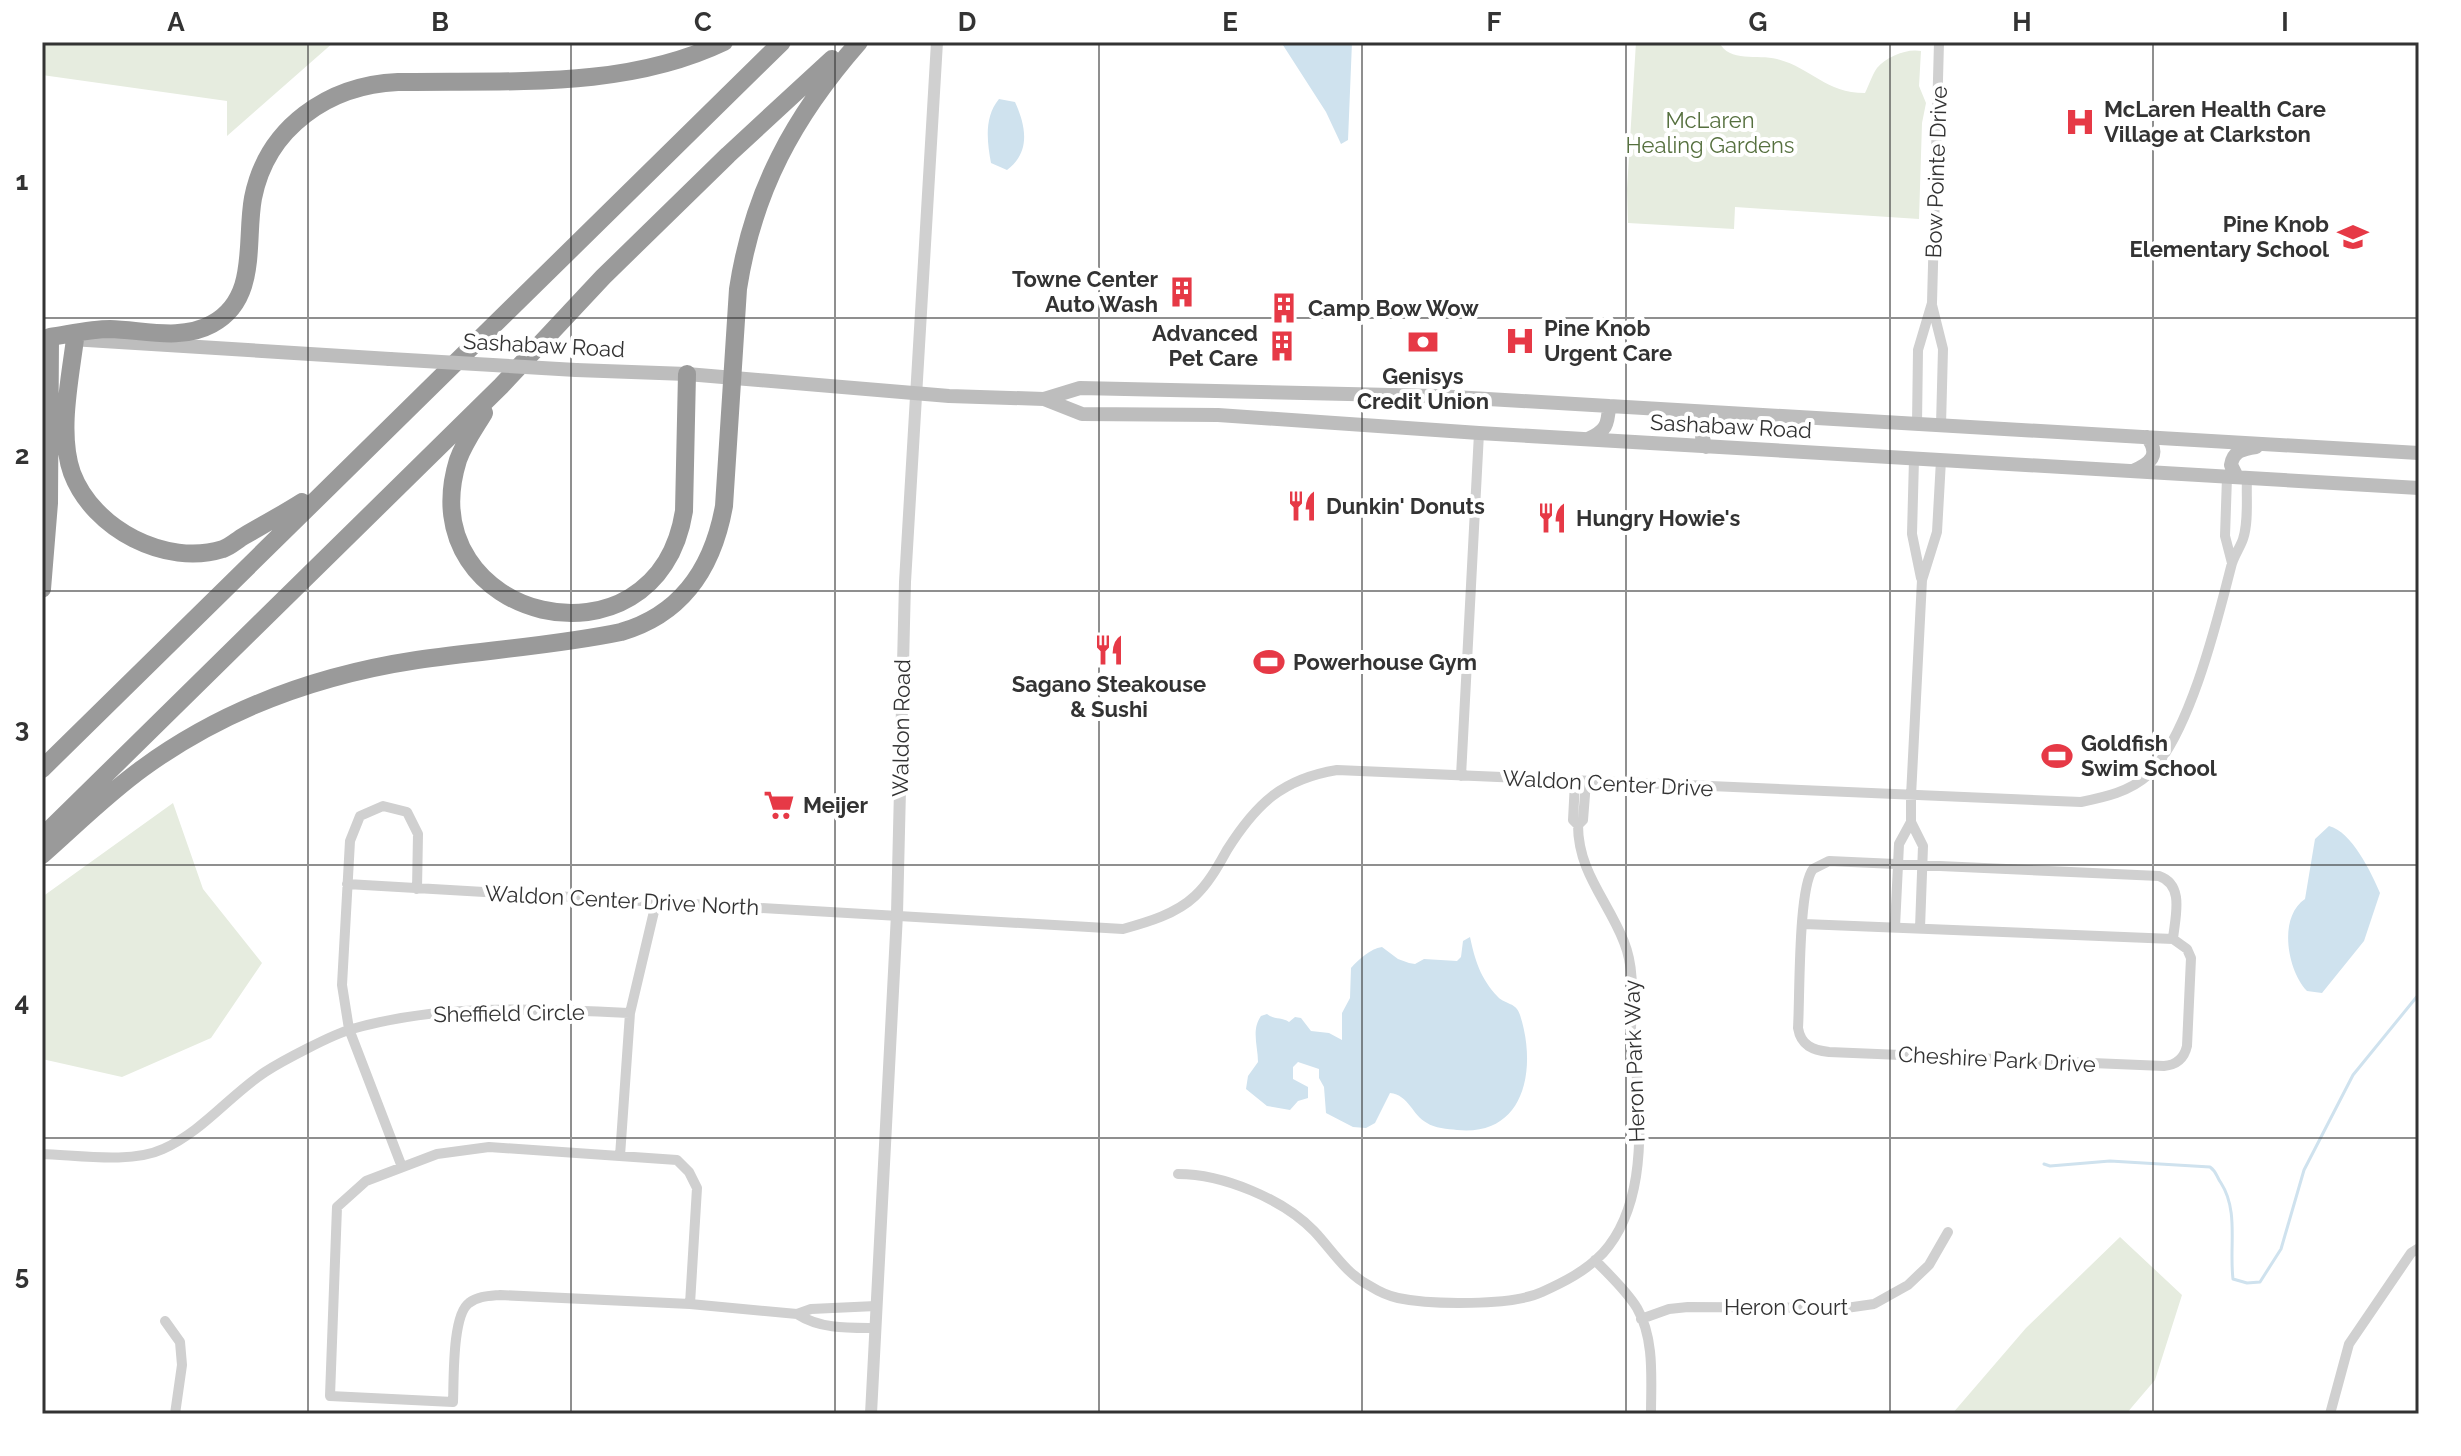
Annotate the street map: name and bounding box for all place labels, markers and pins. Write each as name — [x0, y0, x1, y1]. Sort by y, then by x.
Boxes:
place label: McLaren Health Care Village at Clarkston — [2104, 96, 2326, 147]
hospital icon: McLaren Health Care Village at Clarkston — [2063, 105, 2097, 139]
place label: Pine Knob Elementary School — [2130, 211, 2330, 262]
school or university icon: Pine Knob Elementary School — [2336, 220, 2370, 254]
place label: Towne Center Auto Wash — [1012, 266, 1158, 317]
building icon: Towne Center Auto Wash — [1165, 275, 1199, 309]
building icon: Camp Bow Wow — [1267, 291, 1301, 325]
place label: Camp Bow Wow — [1308, 295, 1479, 321]
place label: Pine Knob Urgent Care — [1544, 315, 1672, 366]
place label: Advanced Pet Care — [1152, 320, 1258, 371]
hospital icon: Pine Knob Urgent Care — [1503, 324, 1537, 358]
bank icon: Genisys Credit Union — [1406, 325, 1440, 359]
building icon: Advanced Pet Care — [1265, 329, 1299, 363]
place label: Genisys Credit Union — [1357, 363, 1489, 414]
restaurant icon: Dunkin' Donuts — [1285, 489, 1319, 523]
place label: Dunkin' Donuts — [1326, 493, 1485, 519]
restaurant icon: Hungry Howie's — [1535, 501, 1569, 535]
place label: Hungry Howie's — [1576, 505, 1741, 531]
restaurant icon: Sagano Steakouse & Sushi — [1092, 633, 1126, 667]
sports icon: Powerhouse Gym — [1252, 645, 1286, 679]
place label: Powerhouse Gym — [1293, 649, 1477, 675]
place label: Sagano Steakouse & Sushi — [1012, 671, 1206, 722]
place label: Goldfish Swim School — [2081, 730, 2218, 781]
sports icon: Goldfish Swim School — [2040, 739, 2074, 773]
supermarket icon: Meijer — [762, 788, 796, 822]
place label: Meijer — [803, 792, 869, 818]

